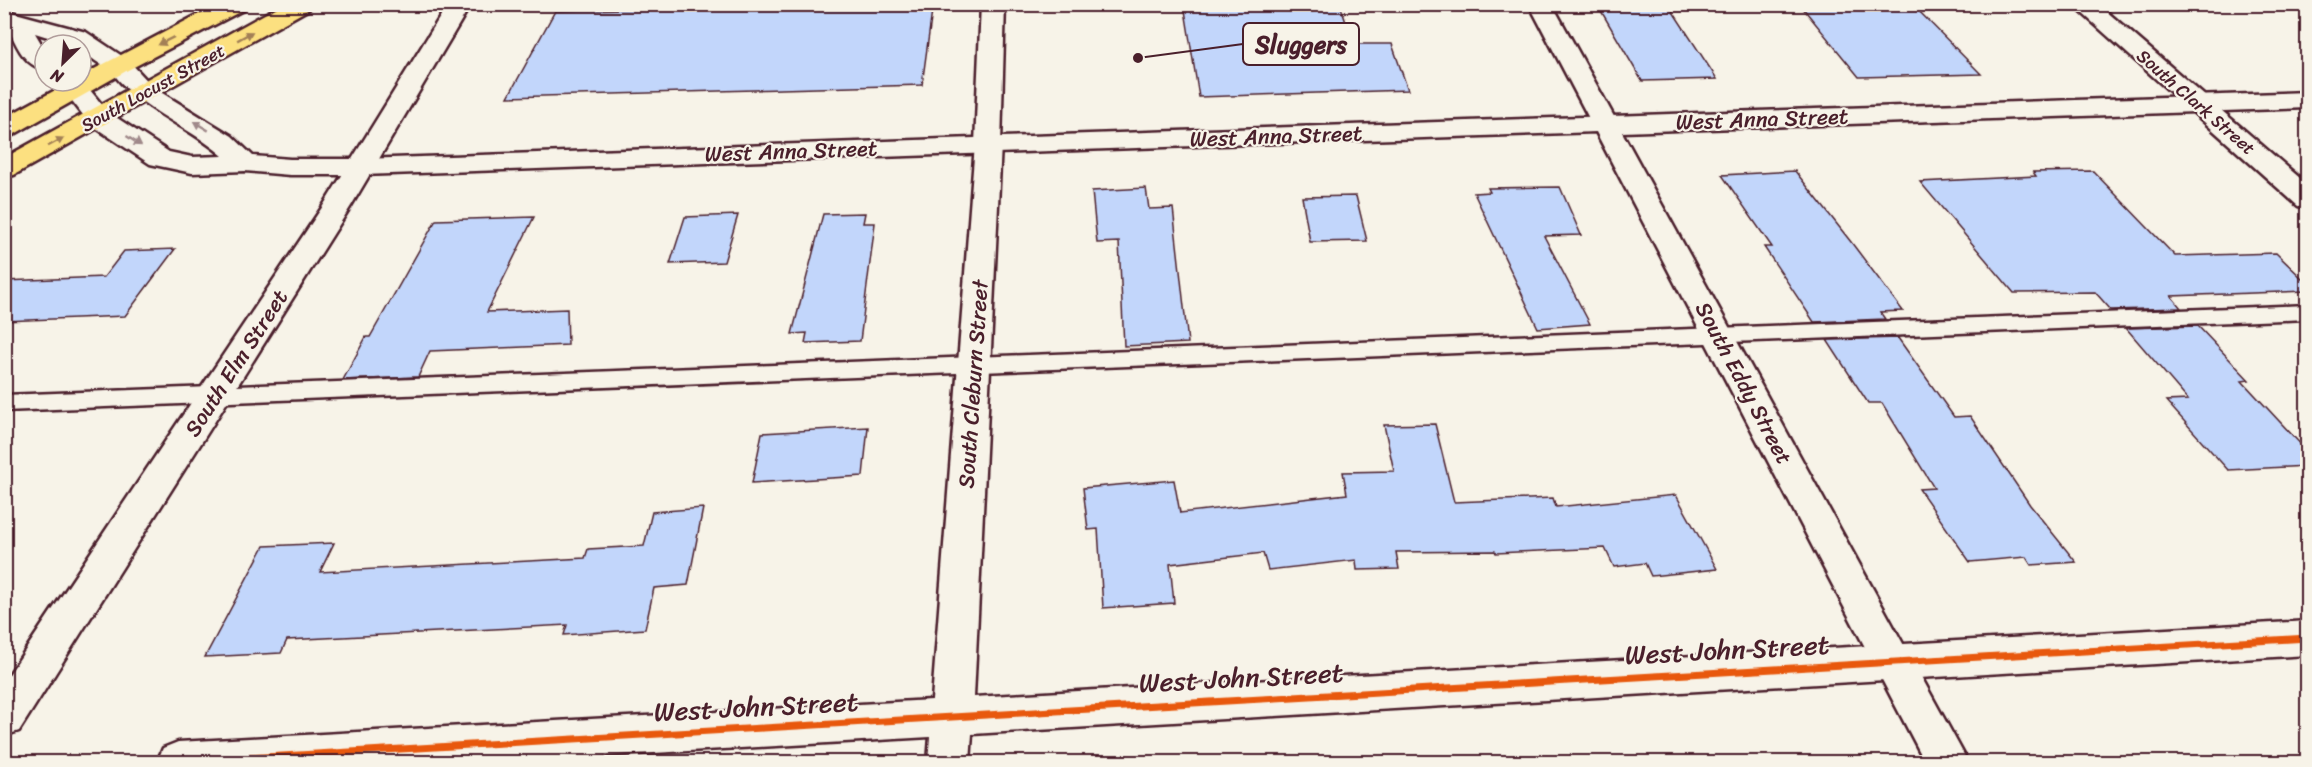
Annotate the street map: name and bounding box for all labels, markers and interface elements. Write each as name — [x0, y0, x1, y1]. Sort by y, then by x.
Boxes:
callout: Sluggers — [1243, 23, 1359, 65]
text: Sluggers — [1254, 24, 1348, 66]
one-way arrow — [236, 31, 253, 41]
north arrow — [33, 33, 93, 93]
street label: South Locust Street — [75, 35, 231, 141]
one-way arrow — [157, 36, 174, 46]
street label: South Clark Street — [2129, 41, 2263, 163]
text: N — [45, 60, 69, 92]
street label: West Anna Street — [1675, 96, 1849, 142]
street label: West Anna Street — [1189, 113, 1363, 159]
one-way arrow — [193, 120, 209, 131]
street label: West Anna Street — [704, 128, 878, 174]
one-way arrow — [126, 136, 143, 147]
one-way arrow — [48, 137, 65, 147]
street label: South Cleburn Street — [946, 277, 1000, 489]
street label: South Elm Street — [174, 281, 299, 445]
street label: South Eddy Street — [1685, 294, 1804, 472]
street label: West John Street — [1623, 621, 1831, 679]
street label: West John Street — [1137, 649, 1345, 707]
street label: West John Street — [652, 678, 860, 736]

